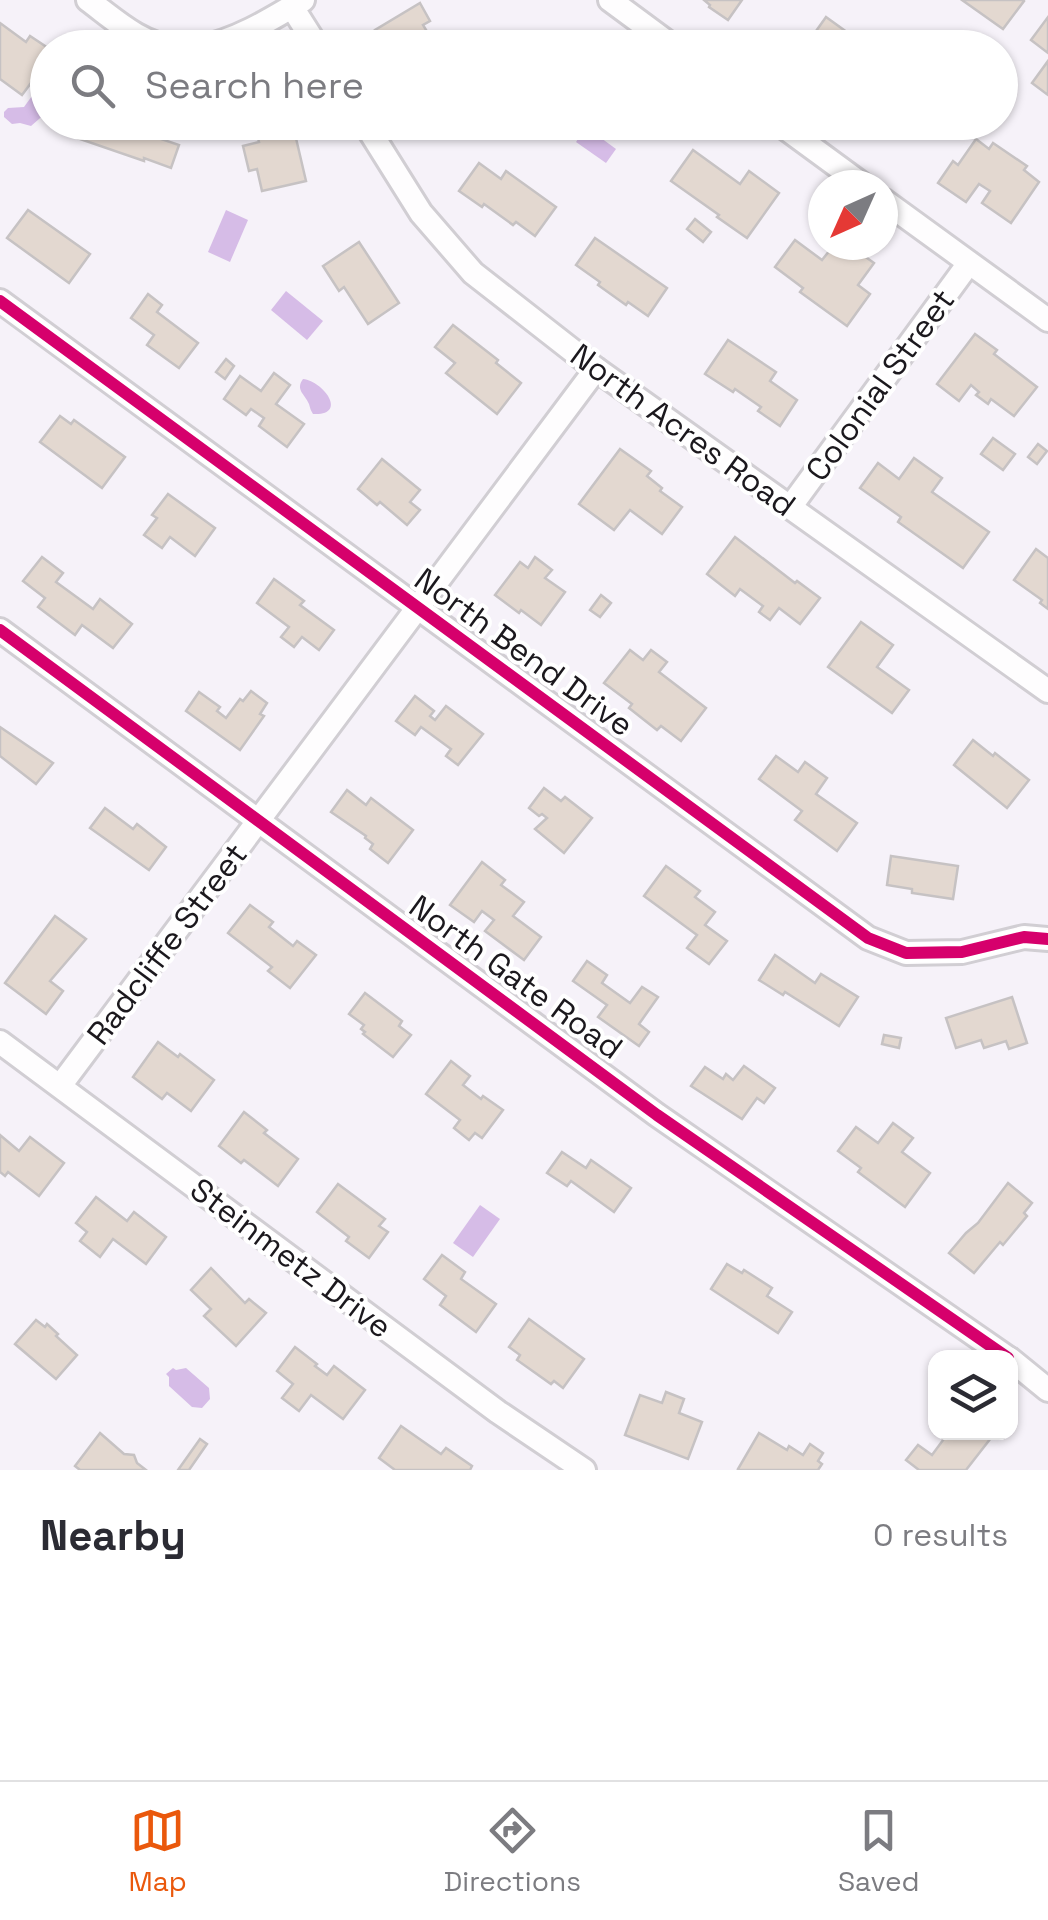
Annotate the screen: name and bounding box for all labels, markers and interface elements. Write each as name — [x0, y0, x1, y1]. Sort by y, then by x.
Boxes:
search box — [30, 30, 1018, 140]
icon: search — [65, 58, 120, 113]
text: Search here — [145, 61, 364, 109]
north arrow — [808, 170, 898, 260]
street label: Colonial Street — [797, 281, 963, 489]
street label: North Acres Road — [563, 335, 803, 525]
street label: North Bend Drive — [407, 559, 641, 745]
street label: Radcliffe Street — [78, 835, 256, 1053]
street label: North Gate Road — [401, 886, 631, 1068]
street label: Steinmetz Drive — [182, 1169, 400, 1347]
map controls — [928, 1350, 1018, 1440]
button: layers — [928, 1350, 1018, 1440]
text: Nearby — [40, 1509, 186, 1562]
text: 0 results — [873, 1515, 1008, 1555]
tab: Map — [128, 1803, 187, 1899]
tab: Directions — [444, 1803, 581, 1899]
tab: Saved — [838, 1803, 920, 1899]

